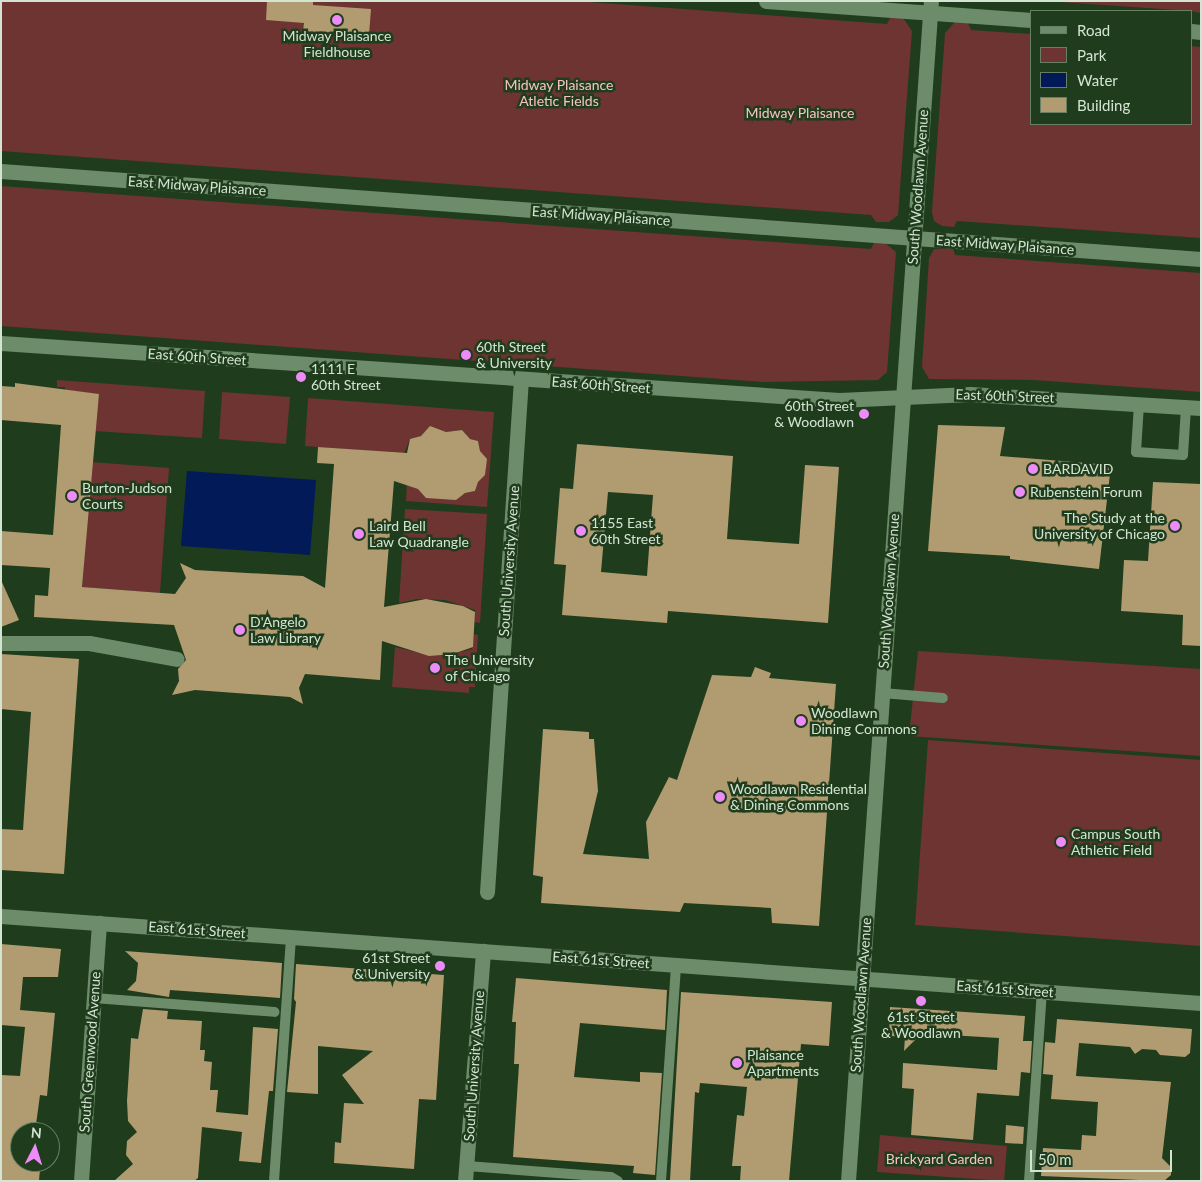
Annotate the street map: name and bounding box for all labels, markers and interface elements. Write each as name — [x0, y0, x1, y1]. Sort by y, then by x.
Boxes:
legend — [1030, 10, 1192, 125]
marker: Midway Plaisance Fieldhouse — [331, 14, 343, 26]
text: Road — [1077, 21, 1110, 39]
place label: Midway Plaisance Fieldhouse — [282, 28, 392, 60]
text: Park — [1077, 46, 1106, 64]
text: Water — [1077, 71, 1118, 89]
park label: Midway Plaisance Atletic Fields — [504, 77, 614, 110]
text: Building — [1077, 96, 1130, 114]
park label: Midway Plaisance — [745, 105, 855, 121]
street label: South Woodlawn Avenue — [904, 109, 932, 265]
street label: East Midway Plaisance — [127, 173, 267, 199]
street label: East Midway Plaisance — [531, 203, 671, 229]
street label: East Midway Plaisance — [935, 232, 1075, 258]
place label: 60th Street & University — [476, 339, 552, 372]
street label: East 60th Street — [147, 345, 247, 369]
marker: 60th Street & University — [460, 349, 472, 361]
place label: 1111 E 60th Street — [311, 361, 381, 394]
marker: 1111 E 60th Street — [295, 371, 307, 383]
street label: East 60th Street — [551, 373, 651, 397]
street label: East 60th Street — [955, 386, 1055, 406]
place label: 60th Street & Woodlawn — [774, 398, 854, 431]
marker: 60th Street & Woodlawn — [858, 408, 870, 420]
place label: BARDAVID — [1043, 461, 1113, 477]
marker: BARDAVID — [1027, 463, 1039, 475]
place label: Burton-Judson Courts — [82, 480, 172, 512]
place label: Rubenstein Forum — [1030, 484, 1142, 500]
street label: South University Avenue — [495, 485, 523, 637]
marker: Rubenstein Forum — [1014, 486, 1026, 498]
marker: Burton-Judson Courts — [66, 490, 78, 502]
place label: The Study at the University of Chicago — [1033, 510, 1165, 542]
street label: South Woodlawn Avenue — [875, 513, 903, 669]
place label: 1155 East 60th Street — [591, 515, 661, 548]
place label: Laird Bell Law Quadrangle — [369, 518, 469, 550]
marker: The Study at the University of Chicago — [1169, 520, 1181, 532]
marker: 1155 East 60th Street — [575, 525, 587, 537]
marker: Laird Bell Law Quadrangle — [353, 528, 365, 540]
place label: D'Angelo Law Library — [250, 614, 321, 646]
marker: D'Angelo Law Library — [234, 624, 246, 636]
place label: The University of Chicago — [445, 652, 534, 684]
marker: The University of Chicago — [429, 662, 441, 674]
place label: Woodlawn Dining Commons — [811, 705, 917, 738]
marker: Woodlawn Dining Commons — [795, 715, 807, 727]
place label: Woodlawn Residential & Dining Commons — [730, 781, 867, 814]
marker: Woodlawn Residential & Dining Commons — [714, 791, 726, 803]
place label: Campus South Athletic Field — [1071, 826, 1160, 859]
marker: Campus South Athletic Field — [1055, 836, 1067, 848]
street label: South Woodlawn Avenue — [847, 917, 875, 1073]
street label: East 61st Street — [148, 918, 246, 942]
street label: East 61st Street — [552, 948, 650, 972]
place label: 61st Street & University — [354, 950, 430, 982]
marker: 61st Street & University — [434, 960, 446, 972]
street label: South Greenwood Avenue — [76, 971, 104, 1133]
street label: East 61st Street — [956, 977, 1054, 1001]
street label: South University Avenue — [460, 990, 488, 1142]
marker: 61st Street & Woodlawn — [915, 995, 927, 1007]
place label: 61st Street & Woodlawn — [881, 1009, 961, 1042]
place label: Plaisance Apartments — [747, 1047, 819, 1080]
marker: Plaisance Apartments — [731, 1057, 743, 1069]
north arrow — [10, 1122, 60, 1172]
text: N — [30, 1124, 42, 1141]
scale bar — [1032, 1140, 1174, 1172]
text: 50 m — [1038, 1150, 1072, 1168]
park label: Brickyard Garden — [886, 1151, 992, 1167]

